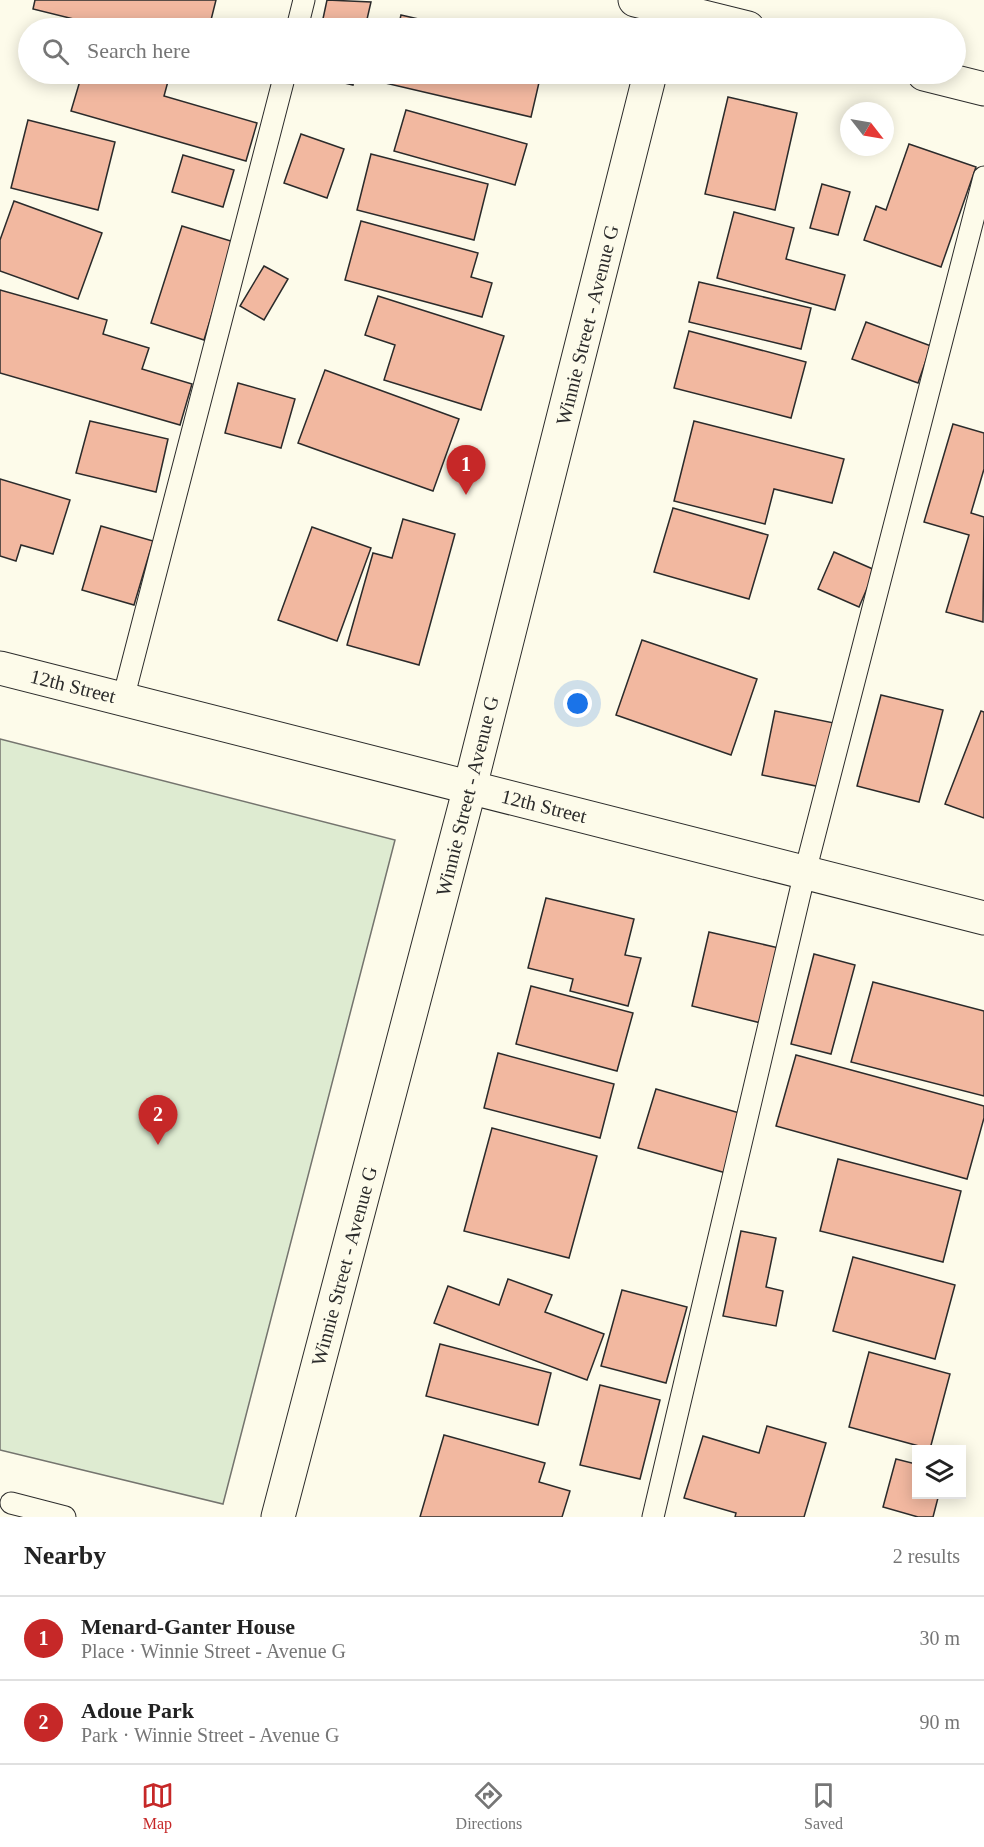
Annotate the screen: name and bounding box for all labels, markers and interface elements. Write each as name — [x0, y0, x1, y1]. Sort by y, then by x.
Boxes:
search box — [18, 18, 966, 84]
icon: search — [39, 35, 72, 68]
text: Search here — [87, 38, 190, 63]
north arrow — [840, 102, 894, 156]
street label: Winnie Street - Avenue G — [551, 223, 623, 427]
pin: 1 — [446, 446, 486, 495]
street label: 12th Street — [28, 665, 118, 707]
your location — [563, 689, 592, 718]
street label: Winnie Street - Avenue G — [431, 694, 503, 898]
street label: 12th Street — [499, 785, 589, 827]
pin: 2 — [138, 1096, 178, 1145]
street label: Winnie Street - Avenue G — [307, 1164, 381, 1368]
map controls — [912, 1445, 966, 1499]
button: layers — [912, 1445, 966, 1499]
text: Nearby — [24, 1541, 106, 1570]
text: 2 results — [893, 1545, 960, 1567]
text: Menard-Ganter House — [81, 1614, 295, 1639]
text: 1 — [39, 1627, 49, 1649]
text: 30 m — [919, 1627, 960, 1649]
text: Place · Winnie Street - Avenue G — [81, 1640, 346, 1662]
text: Adoue Park — [81, 1698, 194, 1723]
text: 2 — [39, 1711, 49, 1733]
text: 90 m — [919, 1711, 960, 1733]
text: Park · Winnie Street - Avenue G — [81, 1724, 339, 1746]
tab: Map — [141, 1779, 174, 1833]
tab: Directions — [456, 1779, 522, 1833]
tab: Saved — [804, 1779, 843, 1833]

